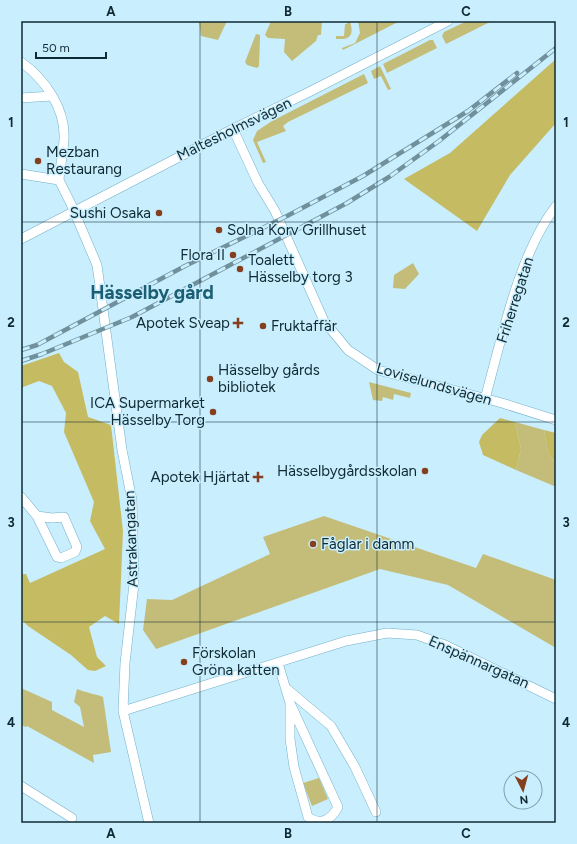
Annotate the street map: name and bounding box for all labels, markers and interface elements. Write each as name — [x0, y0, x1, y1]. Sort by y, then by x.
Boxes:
text: A — [106, 4, 116, 19]
text: B — [284, 4, 292, 19]
text: C — [461, 4, 471, 19]
scale bar — [36, 34, 106, 60]
text: 50 m — [42, 41, 70, 55]
street label: Maltesholmsvägen — [174, 93, 294, 165]
text: 1 — [8, 115, 14, 130]
text: 1 — [563, 115, 569, 130]
place label: Mezban Restaurang — [46, 143, 122, 178]
marker: Mezban Restaurang — [33, 156, 43, 166]
place label: Sushi Osaka — [70, 204, 151, 222]
marker: Sushi Osaka — [154, 208, 164, 218]
place label: Solna Korv Grillhuset — [227, 221, 367, 239]
marker: Solna Korv Grillhuset — [214, 225, 224, 235]
place label: Flora II — [180, 246, 225, 264]
marker: Flora II — [228, 250, 238, 260]
place label: Toalett Hässelby torg 3 — [248, 251, 353, 286]
street label: Friherregatan — [493, 255, 537, 345]
marker: Toalett Hässelby torg 3 — [235, 264, 245, 274]
district label: Hässelby gård — [90, 281, 214, 304]
place label: Apotek Sveap — [136, 314, 230, 332]
text: 2 — [7, 315, 15, 330]
text: 2 — [562, 315, 570, 330]
place label: Fruktaffär — [271, 317, 337, 335]
marker: Apotek Sveap — [233, 318, 243, 328]
marker: Fruktaffär — [258, 321, 268, 331]
street label: Loviselundsvägen — [374, 359, 494, 409]
place label: Hässelby gårds bibliotek — [218, 361, 320, 396]
marker: Hässelby gårds bibliotek — [205, 374, 215, 384]
place label: ICA Supermarket Hässelby Torg — [90, 394, 205, 429]
marker: ICA Supermarket Hässelby Torg — [208, 407, 218, 417]
place label: Hässelbygårdsskolan — [277, 462, 417, 480]
marker: Hässelbygårdsskolan — [420, 466, 430, 476]
place label: Apotek Hjärtat — [151, 468, 250, 486]
marker: Apotek Hjärtat — [253, 472, 263, 482]
street label: Astrakangatan — [120, 490, 142, 588]
text: 3 — [7, 515, 15, 530]
text: 3 — [562, 515, 570, 530]
place label: Fåglar i damm — [321, 535, 414, 553]
marker: Fåglar i damm — [308, 539, 318, 549]
street label: Enspännargatan — [426, 632, 532, 692]
place label: Förskolan Gröna katten — [192, 644, 280, 679]
marker: Förskolan Gröna katten — [179, 657, 189, 667]
text: 4 — [7, 715, 15, 730]
text: 4 — [562, 715, 570, 730]
north arrow — [503, 770, 543, 810]
text: N — [519, 793, 529, 806]
text: A — [106, 826, 116, 841]
text: B — [284, 826, 292, 841]
text: C — [461, 826, 471, 841]

